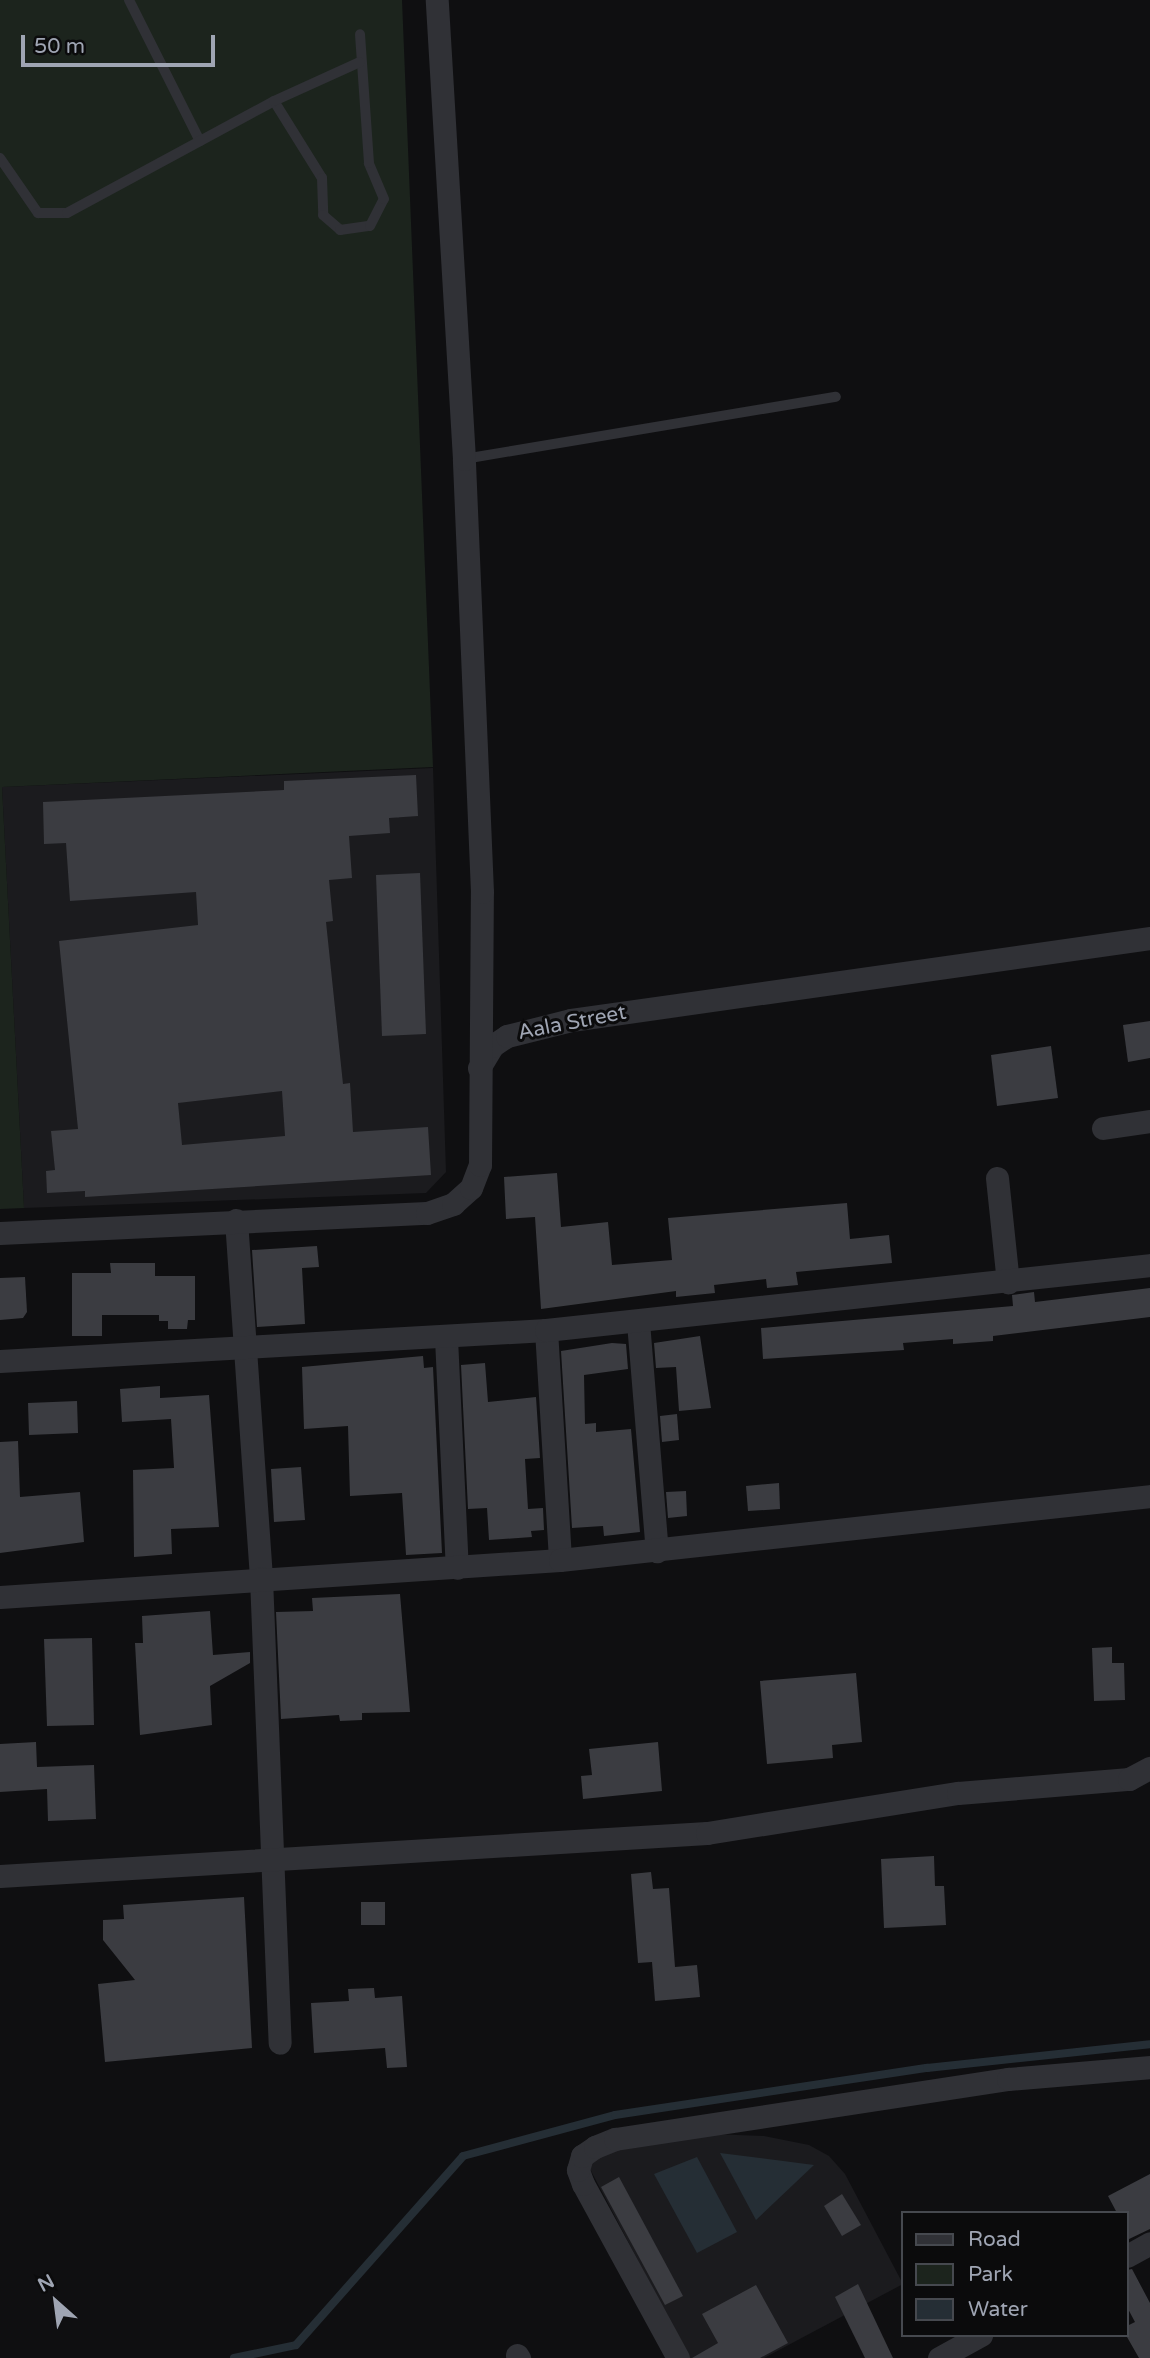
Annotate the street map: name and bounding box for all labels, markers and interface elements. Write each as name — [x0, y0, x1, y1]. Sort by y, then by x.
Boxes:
scale bar — [24, 21, 219, 65]
text: 50 m — [34, 34, 85, 59]
street label: Aala Street — [516, 1000, 628, 1046]
legend — [902, 2211, 1129, 2337]
text: Road — [968, 2227, 1021, 2252]
text: Park — [968, 2262, 1013, 2287]
north arrow — [21, 2267, 91, 2337]
text: N — [34, 2270, 58, 2297]
text: Water — [968, 2297, 1028, 2322]

